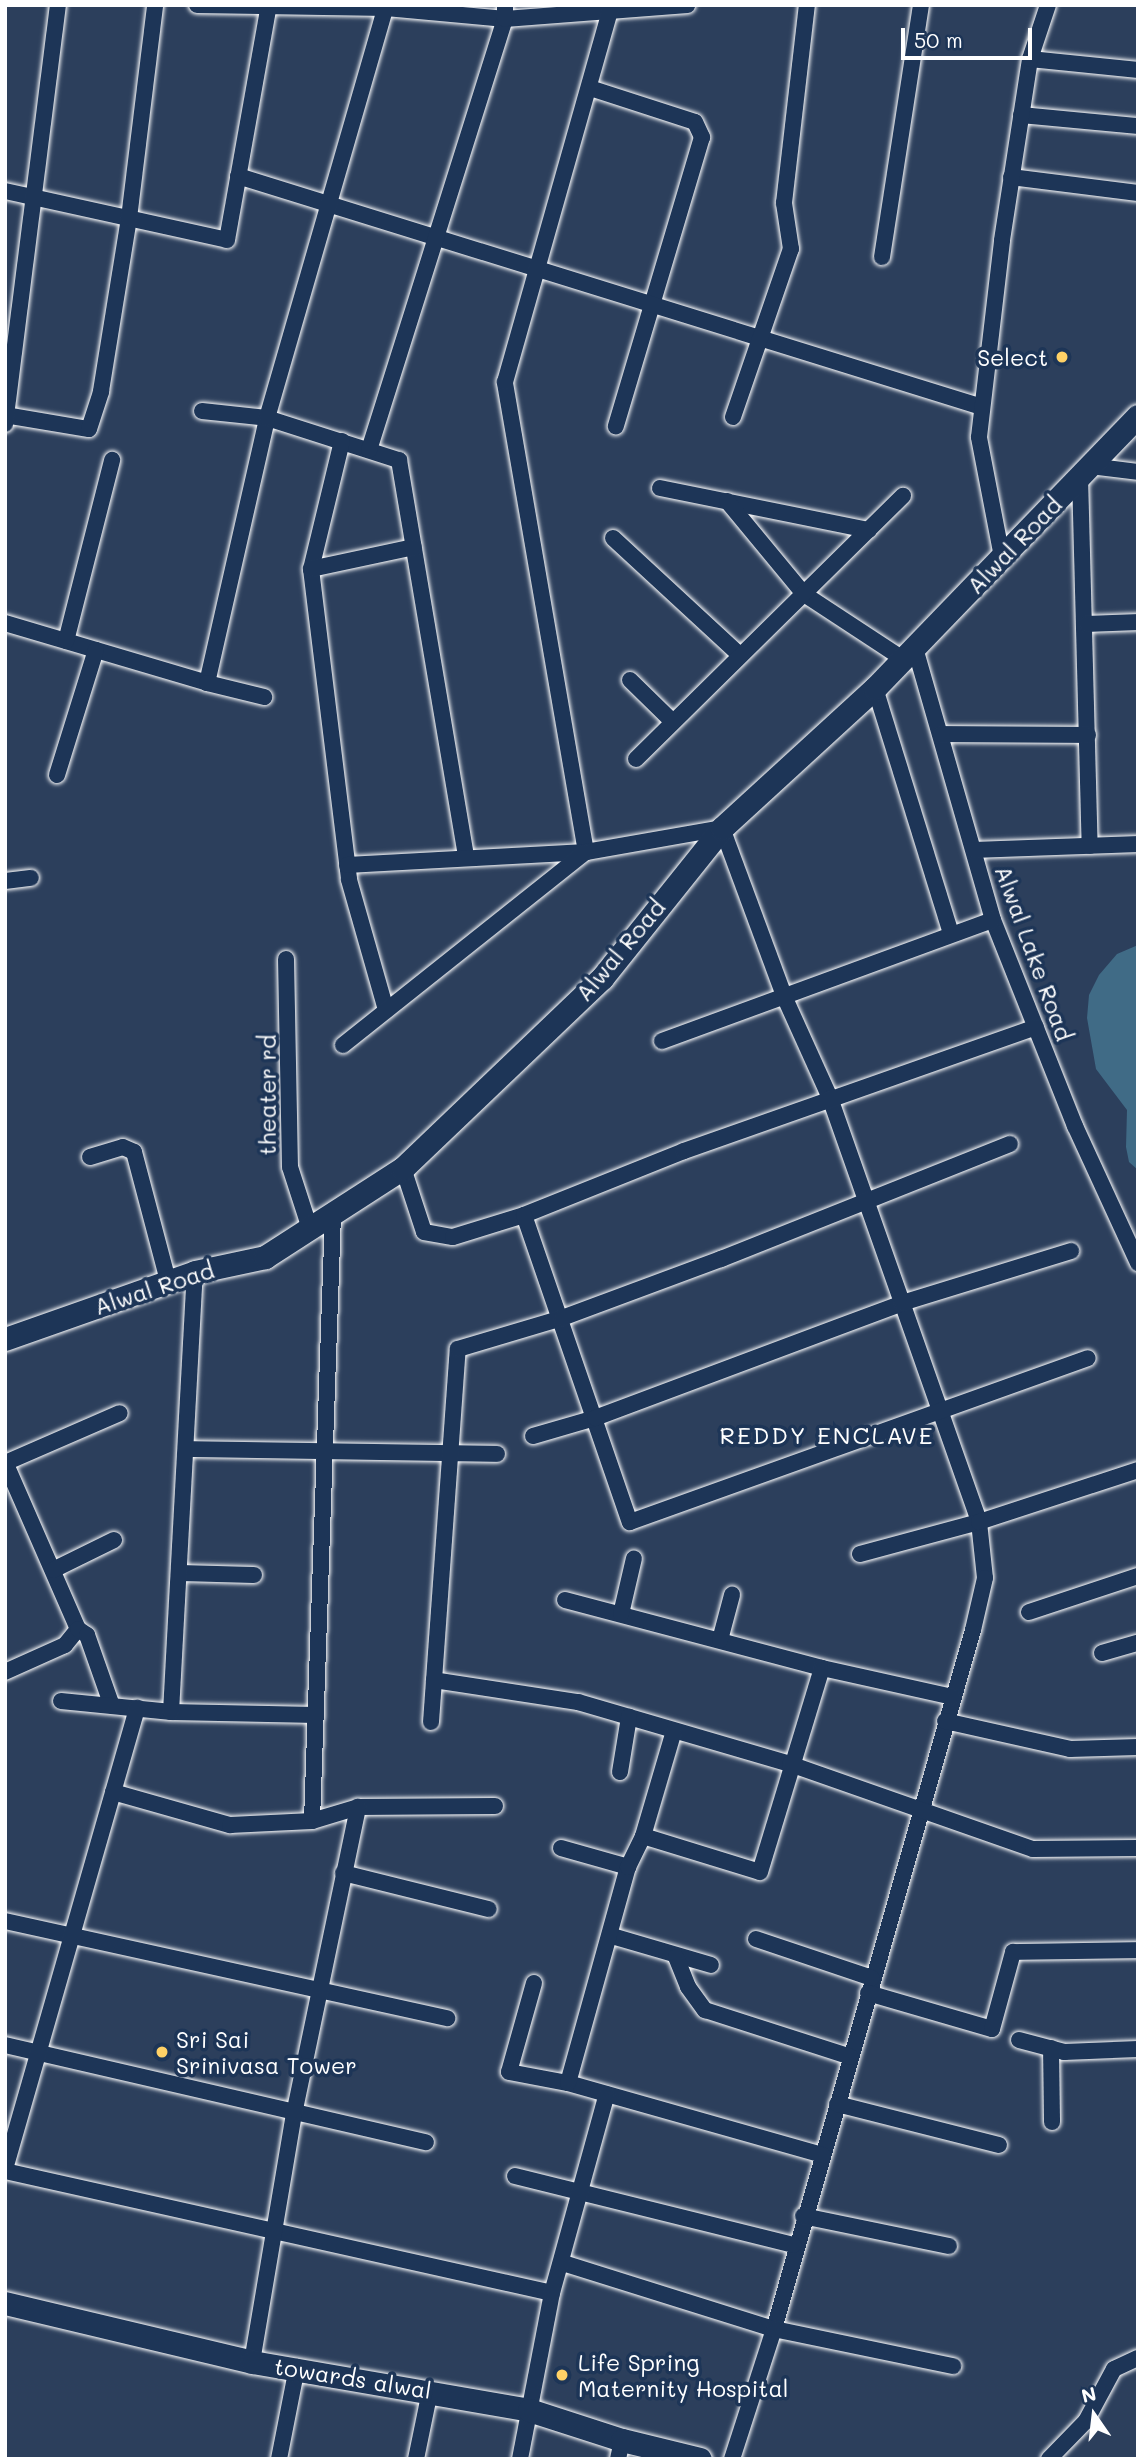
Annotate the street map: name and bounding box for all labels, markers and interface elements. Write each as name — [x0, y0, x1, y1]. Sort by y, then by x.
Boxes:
scale bar — [905, 14, 1036, 58]
text: 50 m — [914, 26, 963, 53]
place label: Select — [977, 343, 1048, 371]
marker: Select — [1054, 349, 1070, 365]
street label: Alwal Road — [961, 491, 1067, 599]
street label: Alwal Lake Road — [989, 862, 1079, 1044]
street label: Alwal Road — [569, 894, 671, 1006]
street label: theater rd — [253, 1034, 281, 1156]
street label: Alwal Road — [91, 1256, 217, 1320]
district label: REDDY ENCLAVE — [721, 1421, 933, 1449]
place label: Sri Sai Srinivasa Tower — [176, 2025, 357, 2079]
marker: Sri Sai Srinivasa Tower — [154, 2044, 170, 2060]
place label: Life Spring Maternity Hospital — [578, 2348, 788, 2402]
street label: towards alwal — [272, 2352, 434, 2404]
marker: Life Spring Maternity Hospital — [552, 2365, 572, 2385]
north arrow — [1059, 2380, 1129, 2450]
text: N — [1079, 2380, 1099, 2408]

